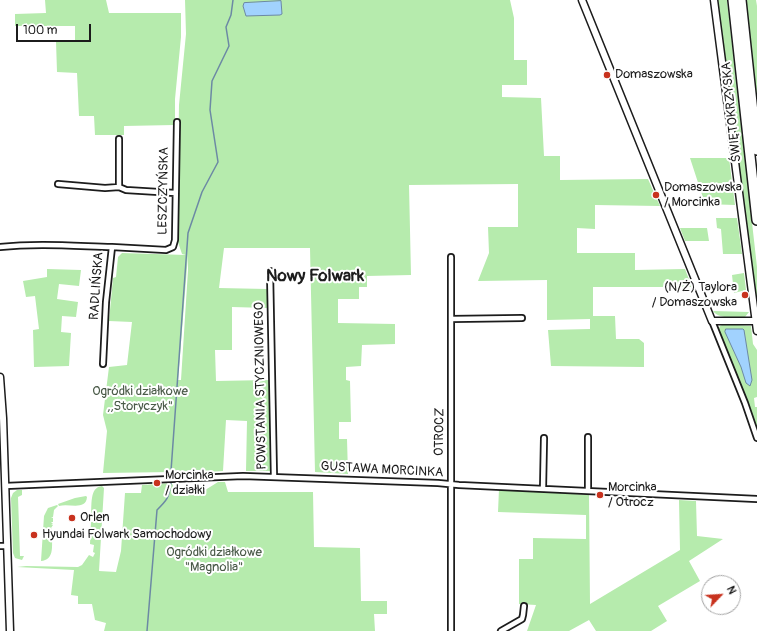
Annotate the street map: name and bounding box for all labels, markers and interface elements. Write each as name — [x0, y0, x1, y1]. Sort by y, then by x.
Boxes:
scale bar — [18, 16, 93, 42]
text: 100 m — [23, 23, 57, 38]
street label: ŚWIĘTOKRZYSKA — [719, 61, 745, 163]
place label: Domaszowska — [615, 67, 693, 83]
marker: Domaszowska — [602, 70, 612, 80]
street label: LESZCZYŃSKA — [155, 147, 173, 235]
place label: Domaszowska / Morcinka — [664, 180, 742, 211]
marker: Domaszowska / Morcinka — [651, 190, 661, 200]
street label: RADLIŃSKA — [87, 252, 107, 320]
district label: Nowy Folwark — [266, 267, 364, 287]
place label: (N/Ż) Taylora / Domaszowska — [652, 280, 737, 311]
marker: (N/Ż) Taylora / Domaszowska — [740, 290, 750, 300]
street label: POWSTANIA STYCZNIOWEGO — [252, 302, 270, 470]
park label: Ogródki działkowe ,,Storyczyk" — [92, 384, 188, 415]
street label: OTROCZ — [432, 408, 448, 456]
street label: GUSTAWA MORCINKA — [320, 459, 444, 481]
place label: Morcinka / działki — [165, 468, 214, 499]
marker: Morcinka / działki — [152, 478, 162, 488]
place label: Morcinka / Otrocz — [608, 480, 657, 511]
marker: Morcinka / Otrocz — [595, 490, 605, 500]
place label: Orlen — [80, 510, 109, 526]
marker: Orlen — [67, 513, 77, 523]
place label: Hyundai Folwark Samochodowy — [42, 527, 211, 543]
marker: Hyundai Folwark Samochodowy — [29, 530, 39, 540]
park label: Ogródki działkowe "Magnolia" — [166, 545, 262, 576]
north arrow — [701, 575, 741, 615]
text: N — [724, 584, 739, 596]

